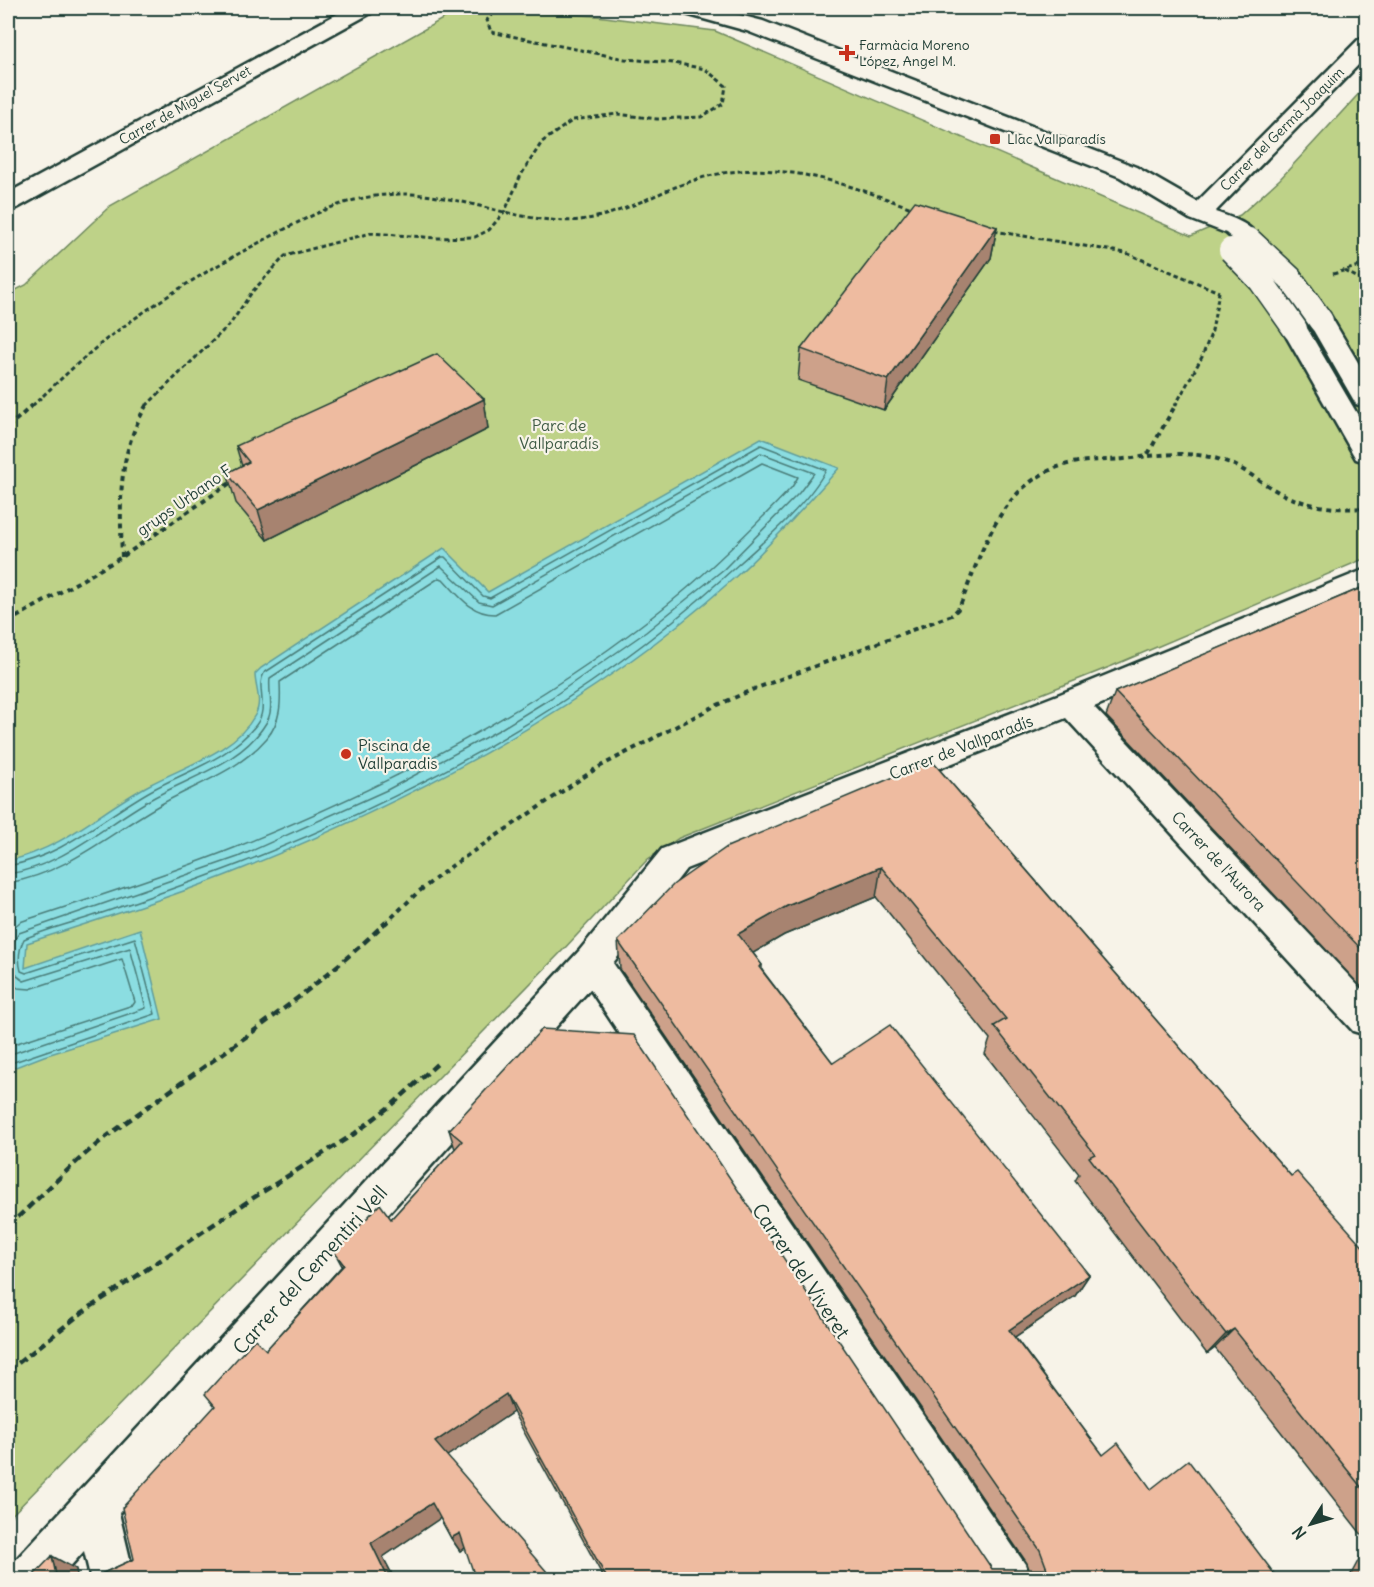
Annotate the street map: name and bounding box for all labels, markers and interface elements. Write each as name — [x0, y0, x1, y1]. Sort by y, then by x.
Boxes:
place label: Farmàcia Moreno López, Angel M. — [859, 36, 970, 70]
marker: Farmàcia Moreno López, Angel M. — [840, 46, 854, 60]
street label: Carrer de Miguel Servet — [116, 61, 254, 149]
street label: Carrer del Germà Joaquim — [1216, 63, 1348, 195]
place label: Llac Vallparadís — [1007, 130, 1106, 148]
marker: Llac Vallparadís — [988, 132, 1002, 146]
park label: Parc de Vallparadís — [519, 415, 599, 453]
street label: grups Urbano F — [133, 460, 235, 540]
street label: Carrer de Vallparadís — [886, 710, 1036, 784]
place label: Piscina de Vallparadis — [358, 735, 438, 773]
marker: Piscina de Vallparadis — [339, 747, 353, 761]
street label: Carrer de l'Aurora — [1168, 807, 1270, 915]
street label: Carrer del Cementiri Vell — [227, 1180, 392, 1359]
street label: Carrer del Viveret — [747, 1198, 856, 1343]
north arrow — [1281, 1494, 1341, 1554]
text: N — [1288, 1523, 1310, 1543]

